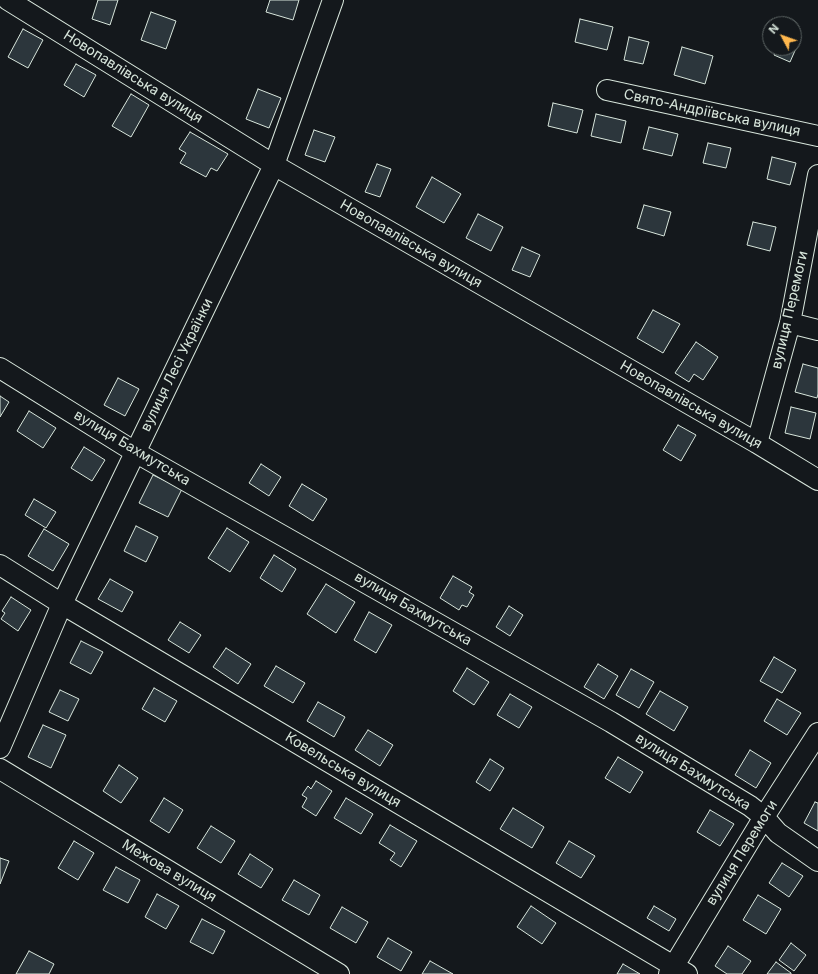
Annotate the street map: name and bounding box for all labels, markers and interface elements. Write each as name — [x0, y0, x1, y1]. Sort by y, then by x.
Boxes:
north arrow — [762, 16, 802, 56]
text: N — [766, 21, 782, 37]
street label: Новопавлівська вулиця — [60, 27, 206, 127]
street label: Свято-Андріївська вулиця — [622, 86, 802, 140]
street label: Новопавлівська вулиця — [337, 196, 485, 292]
street label: вулиця Перемоги — [768, 249, 812, 371]
street label: вулиця Лесі Українки — [137, 296, 217, 434]
street label: Новопавлівська вулиця — [617, 357, 765, 453]
street label: вулиця Бахмутська — [71, 407, 193, 489]
street label: вулиця Бахмутська — [351, 569, 475, 649]
street label: Ковельська вулиця — [282, 729, 404, 811]
street label: вулиця Бахмутська — [632, 730, 754, 814]
street label: вулиця Перемоги — [703, 797, 781, 909]
street label: Межова вулиця — [119, 836, 219, 906]

